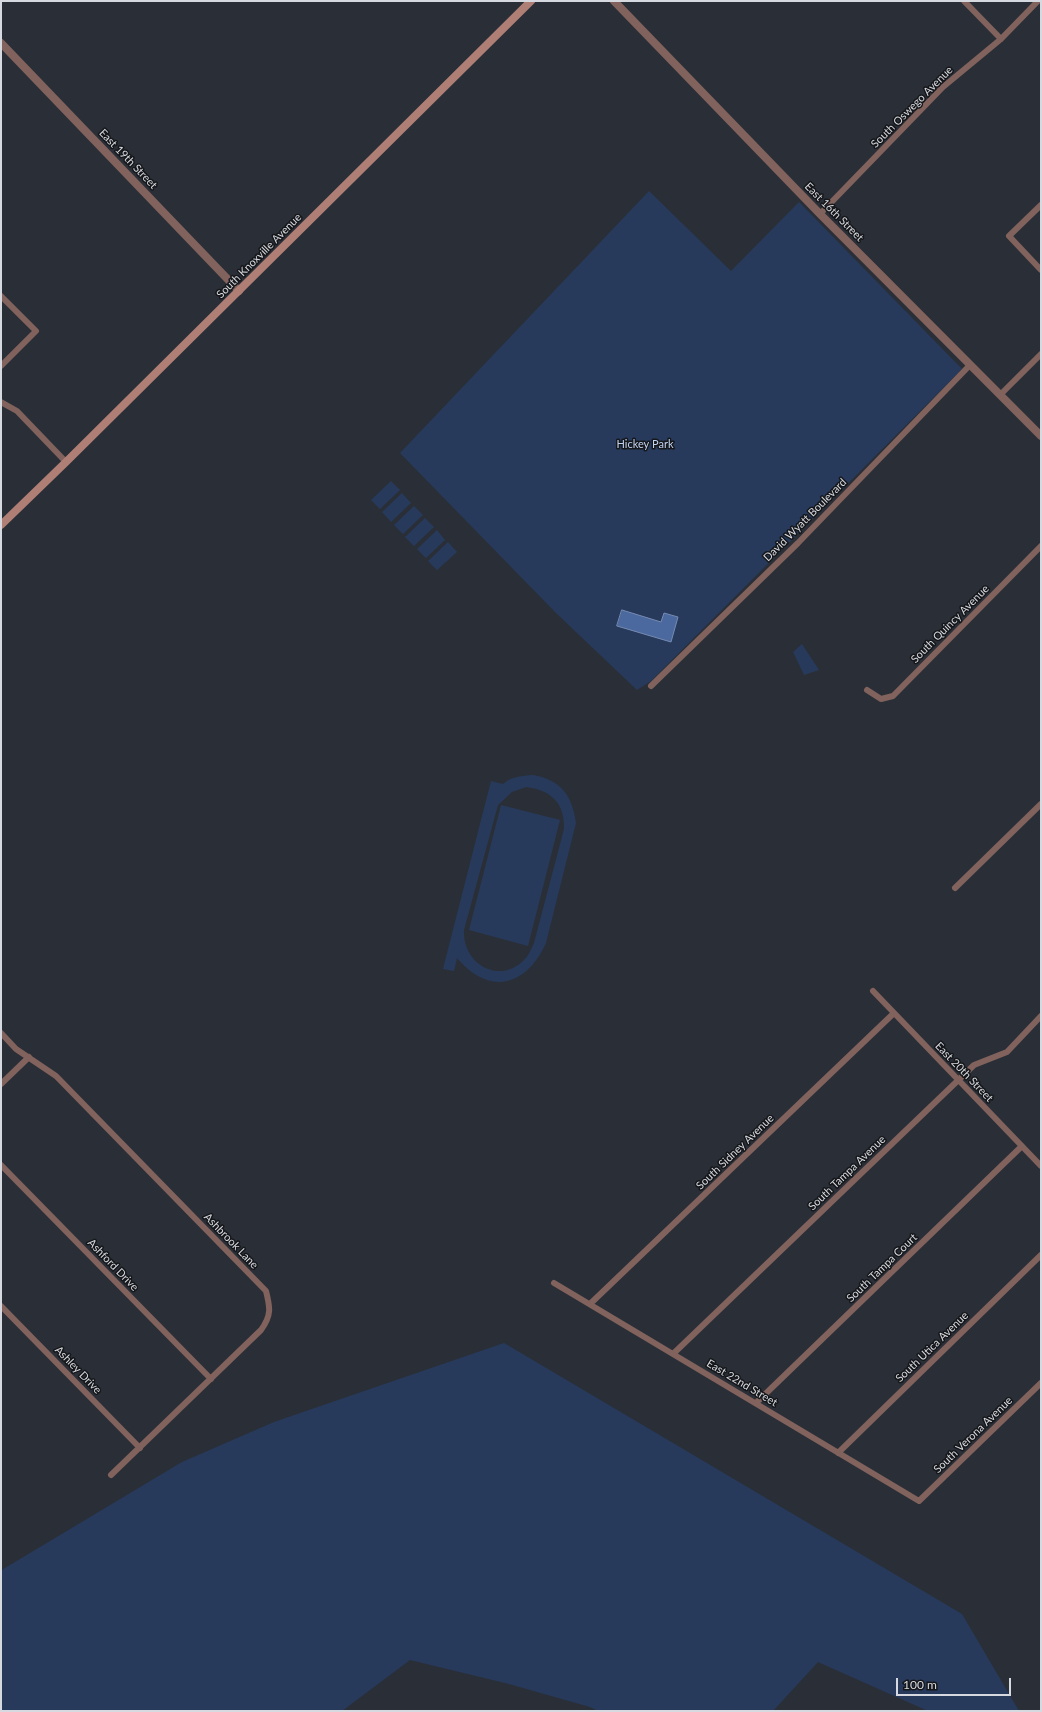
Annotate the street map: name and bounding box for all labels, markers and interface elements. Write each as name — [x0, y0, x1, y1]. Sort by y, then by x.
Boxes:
street label: South Oswego Avenue — [868, 63, 956, 151]
street label: East 19th Street — [96, 126, 160, 192]
street label: East 16th Street — [802, 180, 866, 244]
street label: South Knoxville Avenue — [214, 211, 304, 301]
park label: Hickey Park — [616, 437, 674, 451]
street label: David Wyatt Boulevard — [761, 476, 849, 564]
street label: South Quincy Avenue — [908, 582, 992, 666]
street label: East 20th Street — [932, 1039, 996, 1105]
street label: South Sidney Avenue — [694, 1112, 776, 1192]
street label: South Tampa Avenue — [806, 1133, 888, 1213]
street label: Ashbrook Lane — [201, 1210, 261, 1272]
street label: South Tampa Court — [844, 1231, 920, 1305]
street label: Ashford Drive — [85, 1236, 141, 1294]
street label: South Utica Avenue — [893, 1309, 971, 1385]
street label: Ashley Drive — [52, 1343, 104, 1397]
street label: East 22nd Street — [704, 1357, 780, 1409]
street label: South Verona Avenue — [931, 1394, 1015, 1476]
scale bar — [898, 1670, 1013, 1696]
text: 100 m — [903, 1677, 937, 1692]

